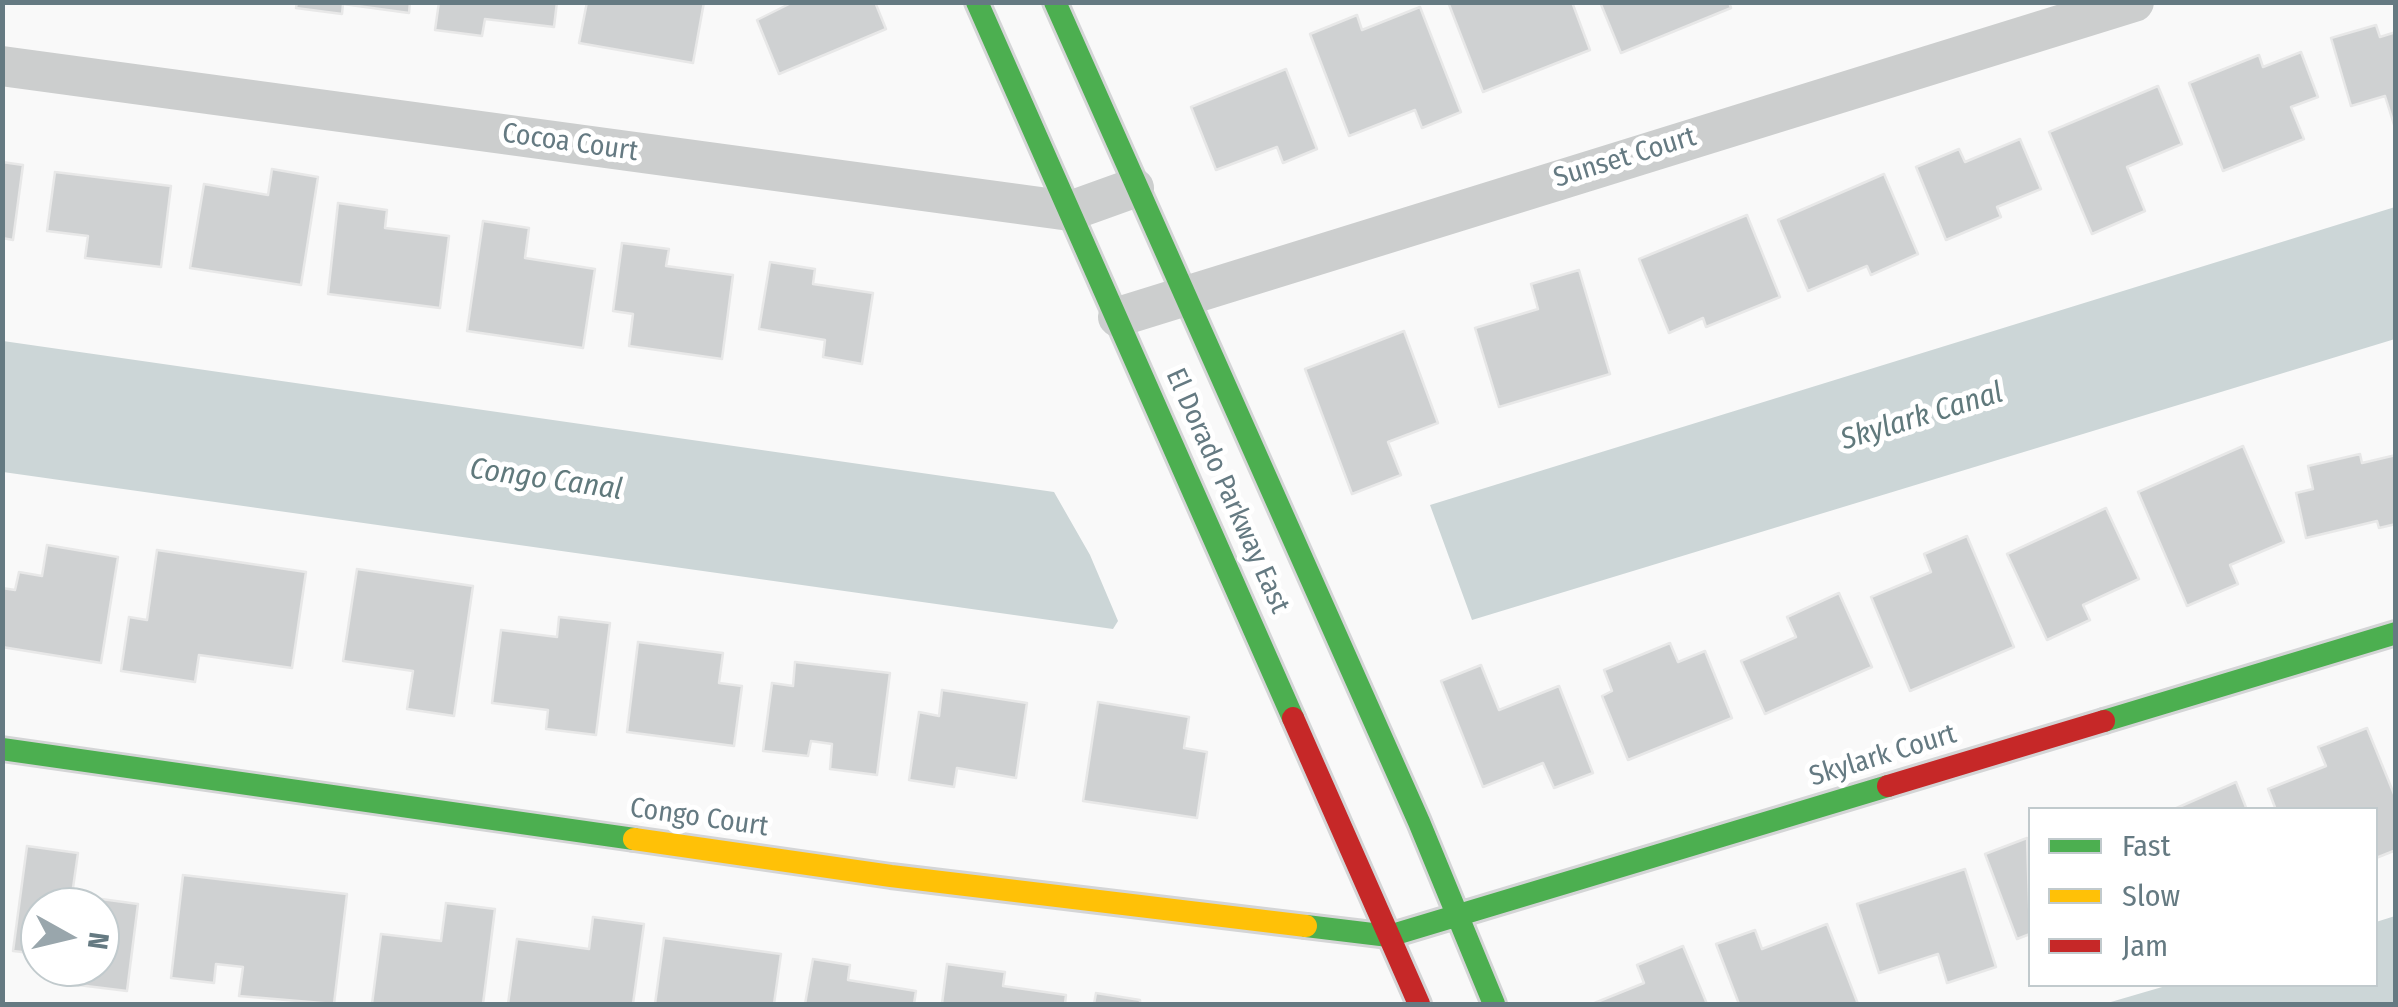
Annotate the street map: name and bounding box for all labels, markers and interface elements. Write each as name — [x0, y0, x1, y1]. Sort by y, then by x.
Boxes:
street label: Cocoa Court — [500, 117, 640, 169]
street label: Sunset Court — [1550, 120, 1700, 196]
street label: El Dorado Parkway East — [1158, 363, 1296, 619]
water label: Skylark Canal — [1837, 375, 2007, 459]
water label: Congo Canal — [467, 451, 625, 509]
street label: Skylark Court — [1806, 718, 1960, 794]
street label: Congo Court — [628, 792, 770, 844]
legend — [2028, 807, 2378, 987]
text: Fast — [2122, 828, 2170, 864]
text: Slow — [2122, 878, 2180, 914]
north arrow — [20, 887, 120, 987]
text: Jam — [2122, 928, 2168, 964]
text: N — [81, 930, 116, 952]

